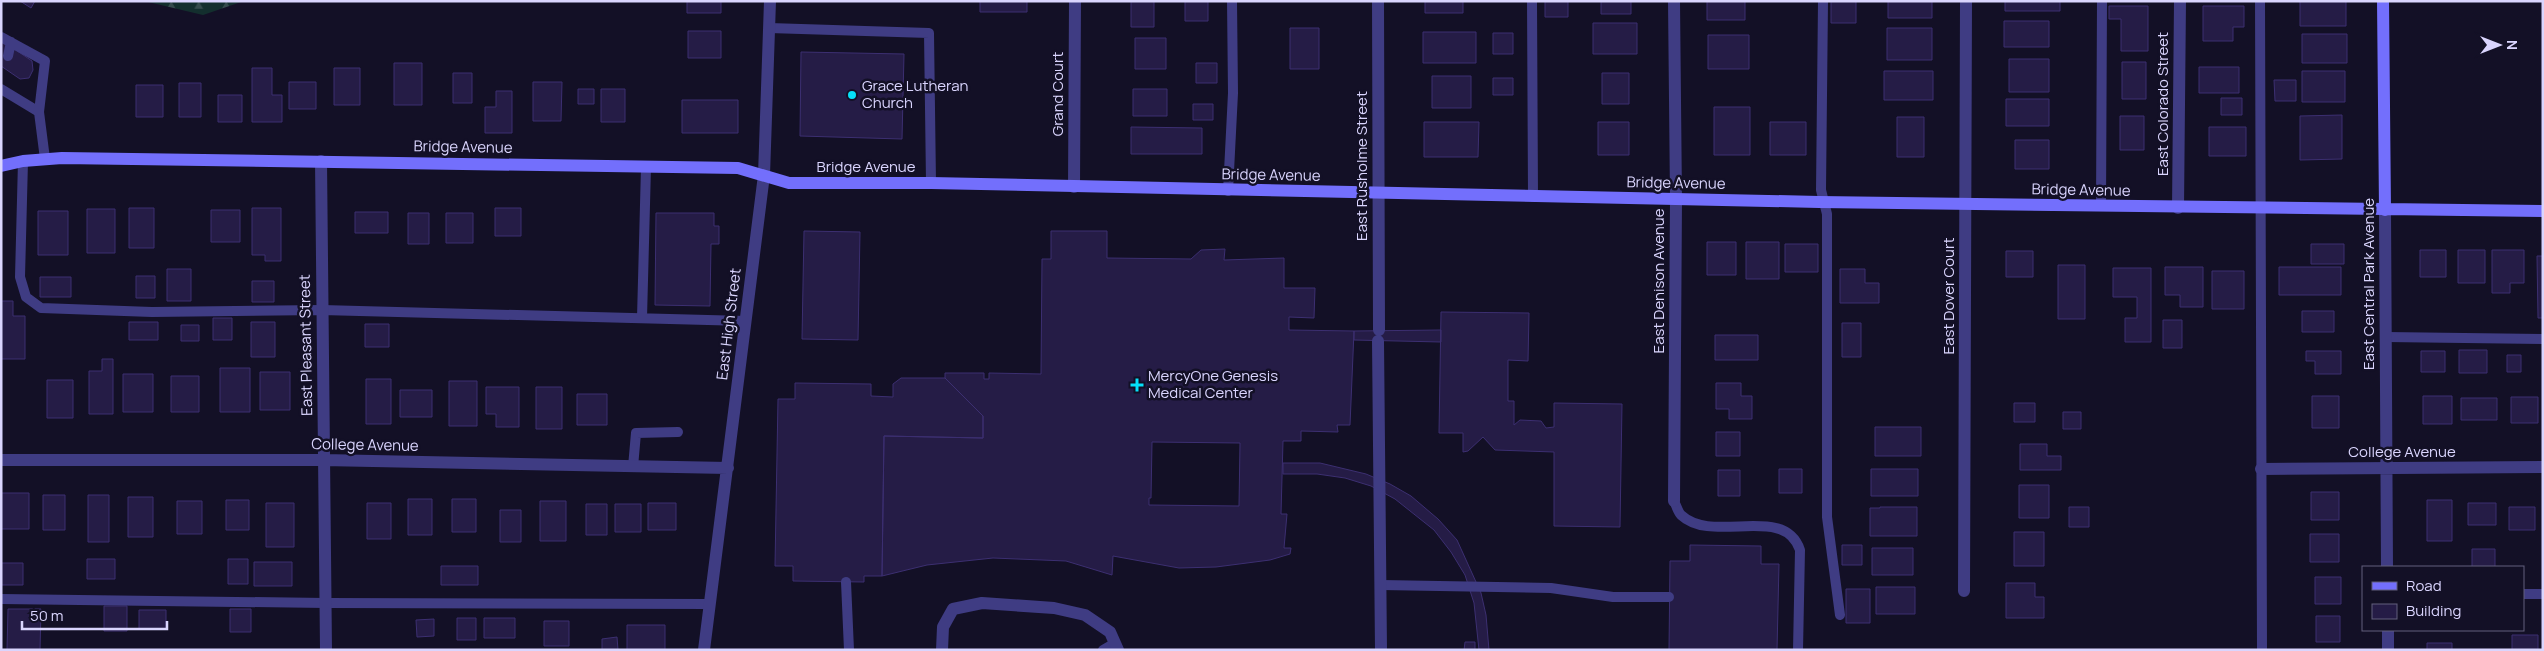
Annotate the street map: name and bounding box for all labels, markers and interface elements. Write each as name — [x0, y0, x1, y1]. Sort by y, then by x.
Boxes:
north arrow — [2474, 20, 2524, 70]
street label: East Colorado Street — [2152, 32, 2173, 176]
text: N — [2503, 40, 2522, 50]
street label: Grand Court — [1047, 52, 1068, 136]
place label: Grace Lutheran Church — [862, 75, 969, 113]
marker: Grace Lutheran Church — [846, 89, 858, 101]
street label: East Rusholme Street — [1351, 91, 1372, 241]
street label: Bridge Avenue — [413, 135, 513, 158]
street label: Bridge Avenue — [817, 156, 916, 177]
street label: Bridge Avenue — [1221, 163, 1321, 186]
street label: Bridge Avenue — [1626, 171, 1726, 194]
street label: Bridge Avenue — [2031, 178, 2131, 201]
street label: East Central Park Avenue — [2358, 198, 2379, 370]
street label: East Denison Avenue — [1648, 208, 1669, 353]
street label: East Dover Court — [1938, 238, 1959, 354]
street label: East High Street — [711, 267, 746, 381]
street label: East Pleasant Street — [294, 274, 317, 416]
place label: MercyOne Genesis Medical Center — [1148, 365, 1278, 403]
marker: MercyOne Genesis Medical Center — [1130, 378, 1144, 392]
street label: College Avenue — [311, 433, 419, 456]
street label: College Avenue — [2348, 441, 2456, 462]
legend — [2362, 566, 2524, 631]
text: Road — [2406, 575, 2442, 596]
scale bar — [22, 598, 168, 630]
text: Building — [2406, 600, 2461, 621]
text: 50 m — [30, 605, 64, 626]

